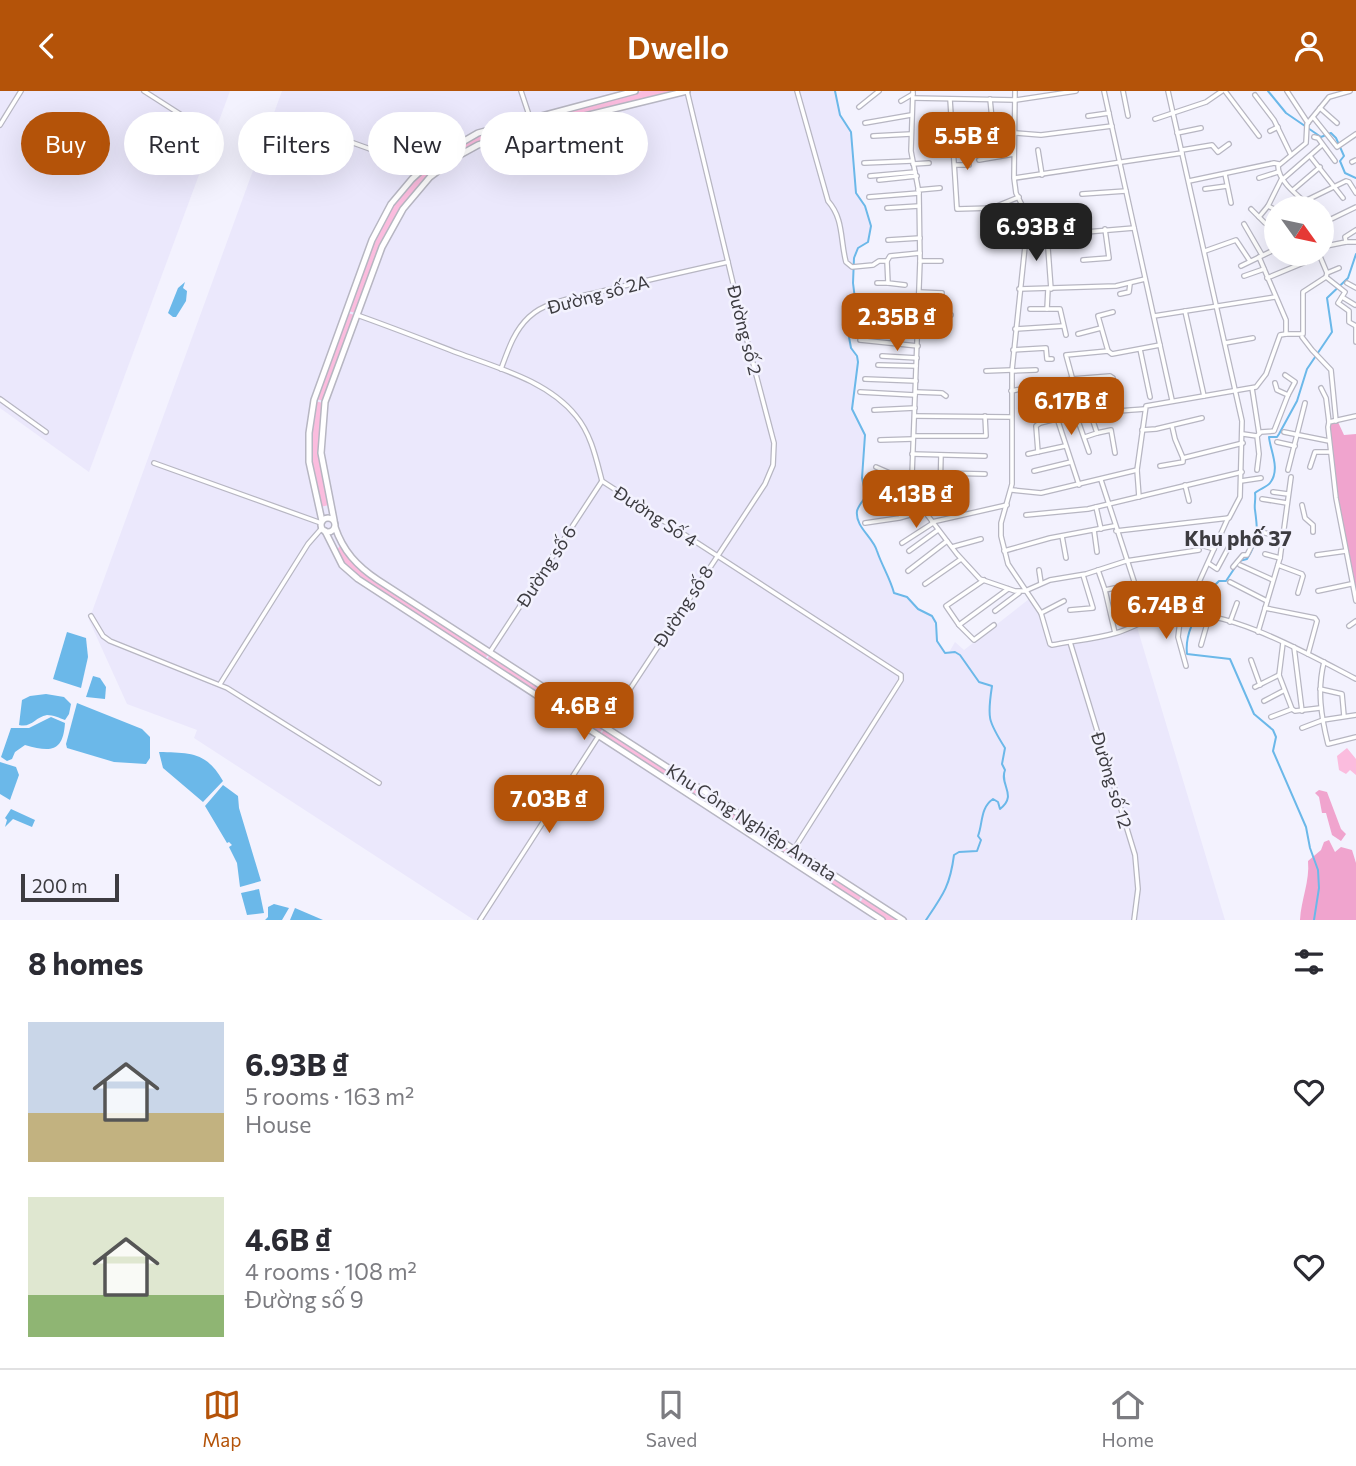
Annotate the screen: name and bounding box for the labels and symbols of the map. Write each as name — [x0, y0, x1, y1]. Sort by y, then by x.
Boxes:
pin: 5.5B ₫ — [910, 113, 1024, 172]
north arrow — [1264, 196, 1334, 266]
pin: 6.93B ₫ — [971, 204, 1101, 263]
street label: Đường số 2A — [544, 270, 651, 318]
street label: Đường số 2 — [723, 282, 767, 377]
pin: 2.35B ₫ — [832, 293, 962, 353]
pin: 6.17B ₫ — [1006, 377, 1136, 437]
pin: 4.13B ₫ — [851, 471, 981, 530]
street label: Đường Số 4 — [609, 480, 702, 551]
street label: Đường số 6 — [511, 521, 581, 612]
district label: Khu phố 37 — [1184, 525, 1292, 550]
street label: Đường số 8 — [648, 561, 718, 652]
pin: 6.74B ₫ — [1101, 581, 1231, 641]
pin: 4.6B ₫ — [527, 683, 641, 742]
street label: Đường số 12 — [1087, 728, 1137, 831]
street label: Khu Công Nghiệp Amata — [663, 759, 841, 885]
pin: 7.03B ₫ — [484, 775, 614, 835]
scale bar — [21, 871, 119, 903]

